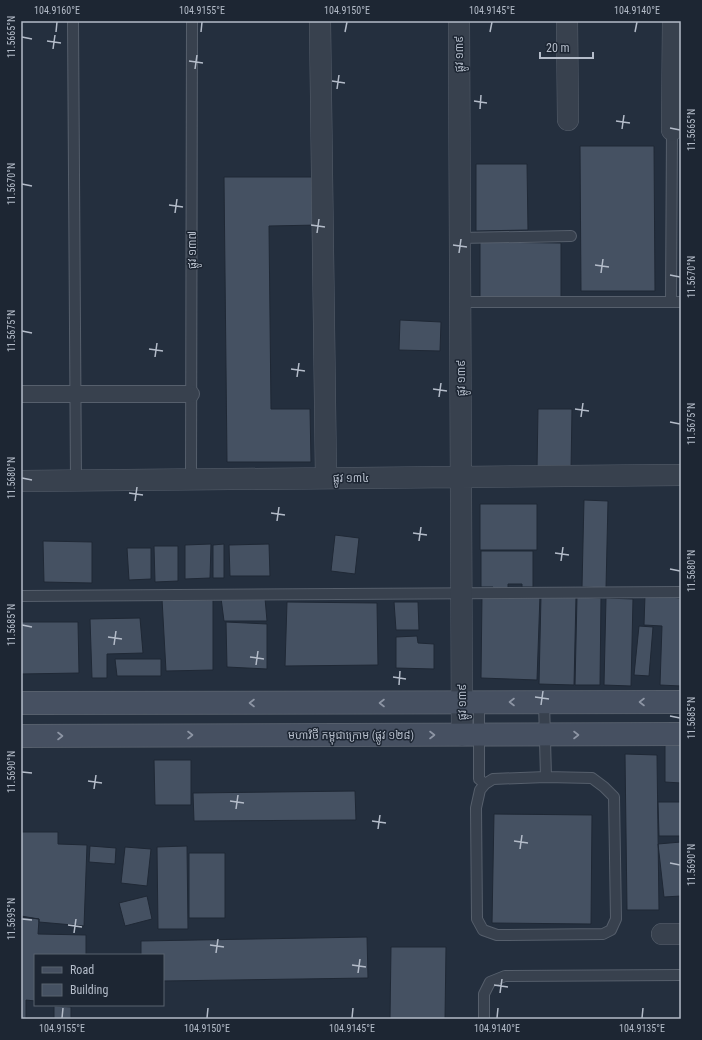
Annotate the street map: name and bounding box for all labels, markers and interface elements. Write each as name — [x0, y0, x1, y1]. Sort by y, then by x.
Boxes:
text: 104.9160°E — [34, 5, 80, 16]
text: 104.9155°E — [179, 5, 225, 16]
text: 104.9150°E — [324, 5, 370, 16]
text: 104.9145°E — [469, 5, 515, 16]
text: 104.9140°E — [614, 5, 660, 16]
text: 11.5665°N — [6, 16, 17, 58]
scale bar — [540, 34, 593, 60]
street label: ផ្លូវ ១៣៩ — [453, 36, 469, 72]
text: 20 m — [546, 41, 570, 55]
text: 11.5665°N — [686, 109, 697, 151]
text: 11.5670°N — [6, 163, 17, 205]
street label: ផ្លូវ ១៣៧ — [186, 231, 202, 269]
text: 11.5670°N — [686, 256, 697, 298]
text: 11.5675°N — [6, 310, 17, 352]
street label: ផ្លូវ ១៣៩ — [455, 360, 471, 396]
text: 11.5675°N — [686, 403, 697, 445]
text: 11.5680°N — [6, 457, 17, 499]
street label: ផ្លូវ ១៣៤ — [333, 472, 369, 488]
text: 11.5680°N — [686, 550, 697, 592]
text: 11.5685°N — [6, 604, 17, 646]
street label: ផ្លូវ ១៣៩ — [456, 684, 472, 720]
text: 11.5685°N — [686, 697, 697, 739]
one-way arrow — [509, 698, 515, 706]
one-way arrow — [639, 698, 645, 706]
one-way arrow — [249, 699, 255, 707]
one-way arrow — [379, 699, 385, 707]
street label: មហាវិថី កម្ពុជាក្រោម (ផ្លូវ ១២៨) — [288, 728, 414, 745]
one-way arrow — [187, 731, 193, 739]
one-way arrow — [429, 731, 435, 739]
one-way arrow — [573, 731, 579, 739]
one-way arrow — [57, 732, 63, 740]
text: 11.5690°N — [6, 751, 17, 793]
text: 11.5690°N — [686, 844, 697, 886]
text: 11.5695°N — [6, 898, 17, 940]
legend — [34, 954, 164, 1006]
text: Road — [70, 963, 94, 977]
text: Building — [70, 983, 108, 997]
text: 104.9155°E — [39, 1023, 85, 1034]
text: 104.9150°E — [184, 1023, 230, 1034]
text: 104.9145°E — [329, 1023, 375, 1034]
text: 104.9140°E — [474, 1023, 520, 1034]
text: 104.9135°E — [619, 1023, 665, 1034]

